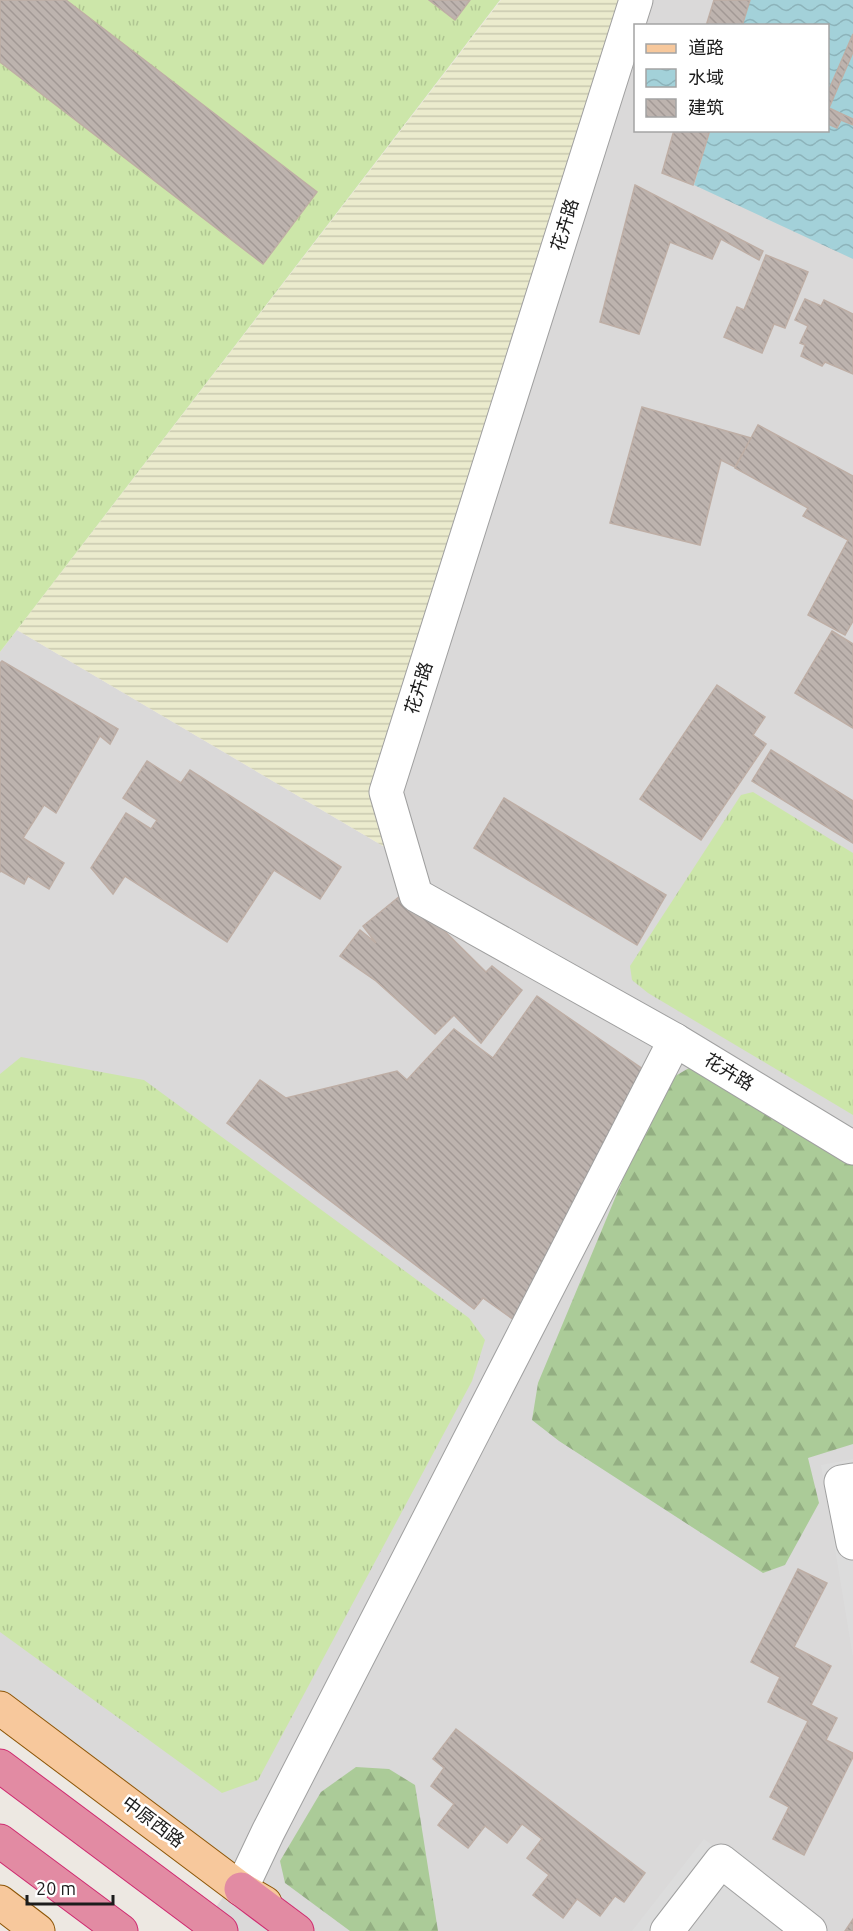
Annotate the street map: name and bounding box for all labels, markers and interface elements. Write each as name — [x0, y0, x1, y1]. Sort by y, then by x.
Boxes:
legend — [634, 24, 829, 132]
text: 道路 — [688, 37, 724, 57]
text: 水域 — [688, 67, 724, 87]
text: 建筑 — [688, 97, 724, 117]
street label: 花卉路 — [547, 196, 582, 253]
street label: 花卉路 — [401, 659, 436, 716]
street label: 花卉路 — [701, 1049, 758, 1094]
street label: 中原西路 — [119, 1792, 188, 1851]
scale bar — [27, 1868, 112, 1906]
text: 20 m — [36, 1878, 76, 1898]

